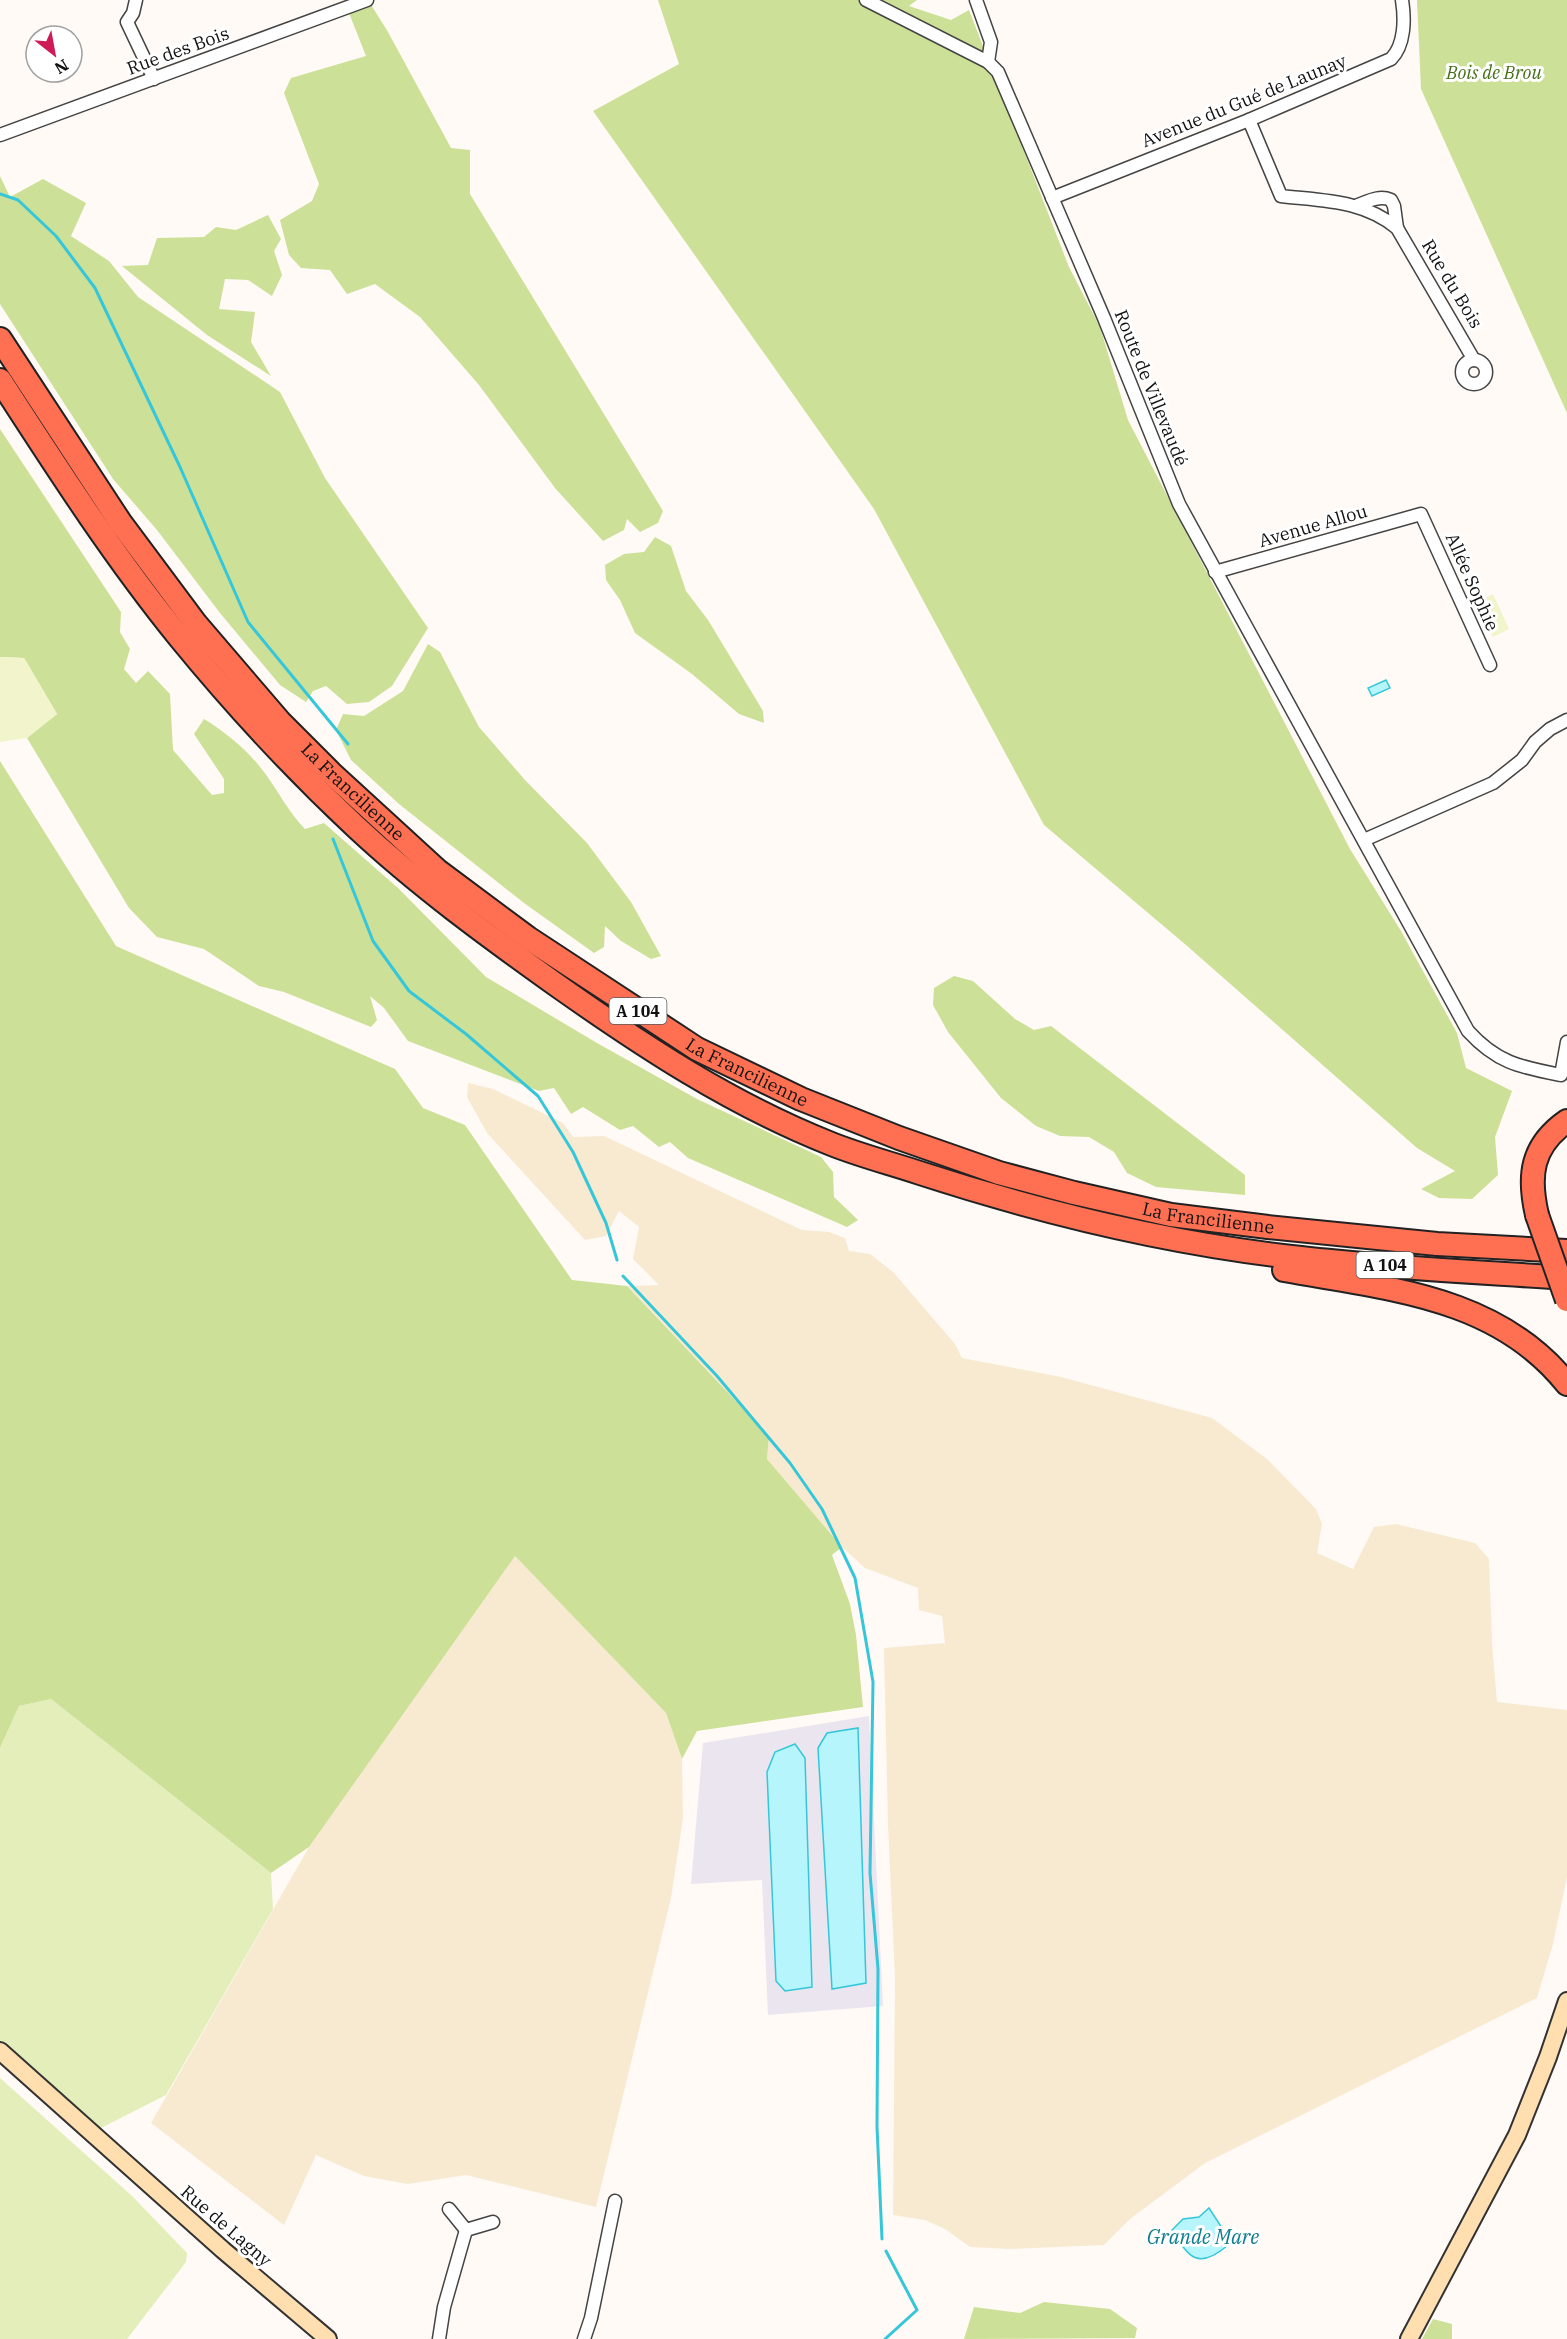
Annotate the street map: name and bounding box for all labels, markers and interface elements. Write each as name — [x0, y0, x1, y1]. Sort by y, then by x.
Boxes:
street label: Rue des Bois — [124, 21, 232, 80]
north arrow — [24, 24, 84, 84]
street label: Avenue du Gué de Launay — [1138, 49, 1350, 152]
text: N — [51, 55, 72, 79]
park label: Bois de Brou — [1445, 61, 1543, 84]
street label: Rue du Bois — [1417, 235, 1488, 332]
street label: Route de Villevaudé — [1110, 306, 1193, 469]
street label: Avenue Allou — [1256, 499, 1370, 552]
street label: Allée Sophie — [1441, 529, 1504, 634]
street label: La Francilienne — [296, 738, 409, 846]
road number: A 104 — [610, 998, 666, 1024]
street label: La Francilienne — [681, 1033, 811, 1112]
street label: La Francilienne — [1140, 1197, 1275, 1239]
road number: A 104 — [1356, 1252, 1414, 1278]
street label: Rue de Lagny — [176, 2180, 277, 2272]
water label: Grande Mare — [1147, 2223, 1259, 2250]

